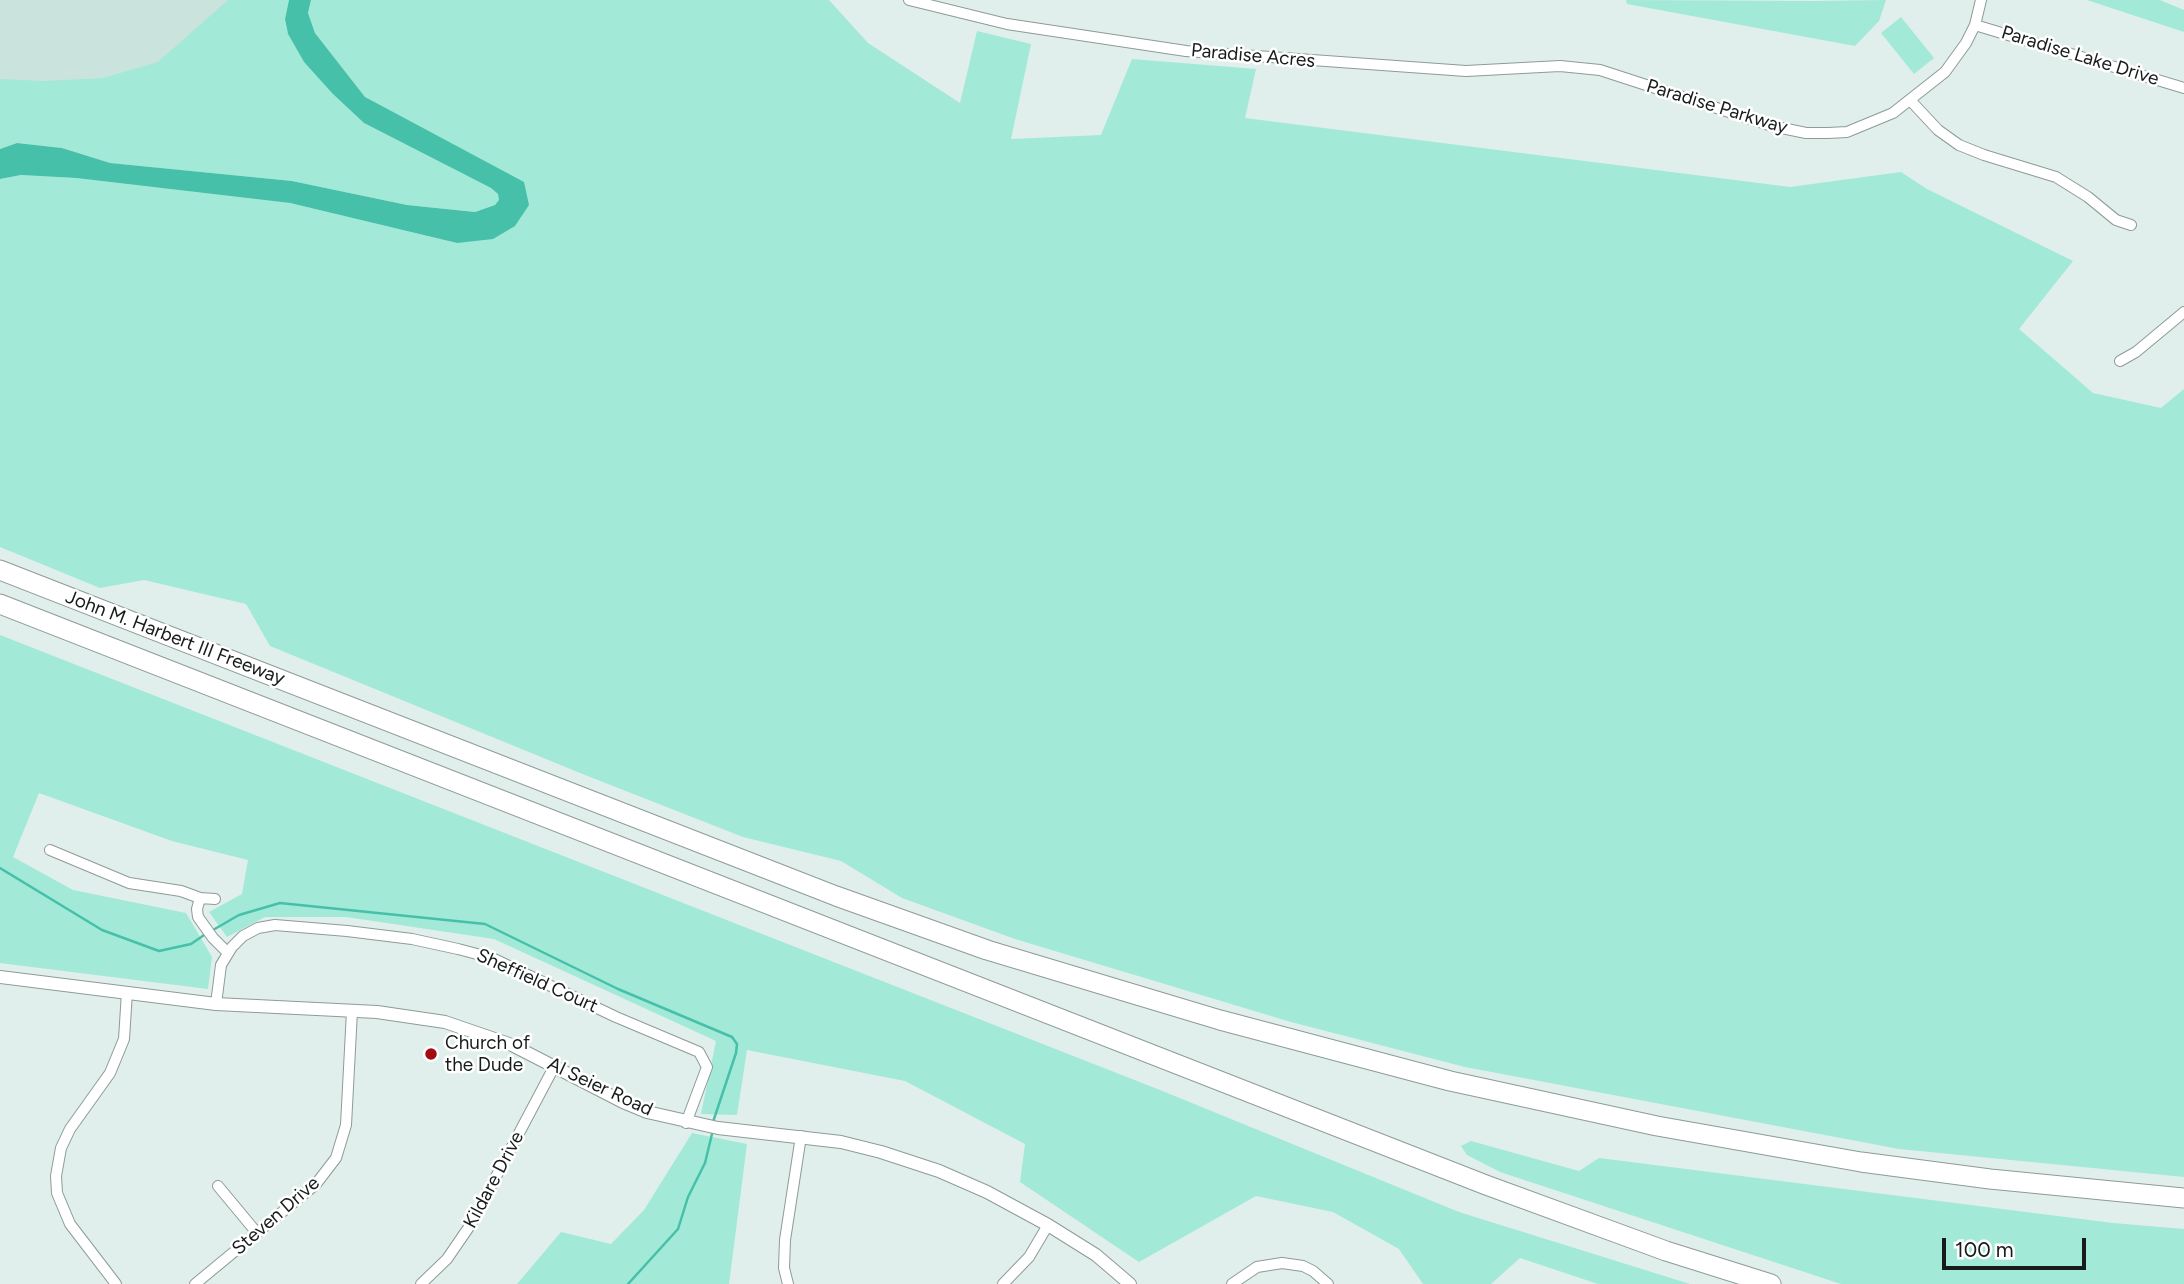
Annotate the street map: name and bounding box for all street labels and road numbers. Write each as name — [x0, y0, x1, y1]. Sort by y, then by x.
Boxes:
street label: Paradise Lake Drive — [1998, 21, 2162, 91]
street label: Paradise Acres — [1190, 39, 1316, 73]
street label: Paradise Parkway — [1644, 75, 1790, 139]
street label: John M. Harbert III Freeway — [62, 586, 288, 690]
street label: Sheffield Court — [473, 944, 601, 1018]
street label: Al Seier Road — [544, 1053, 656, 1121]
street label: Kildare Drive — [459, 1128, 529, 1232]
street label: Steven Drive — [228, 1172, 324, 1260]

